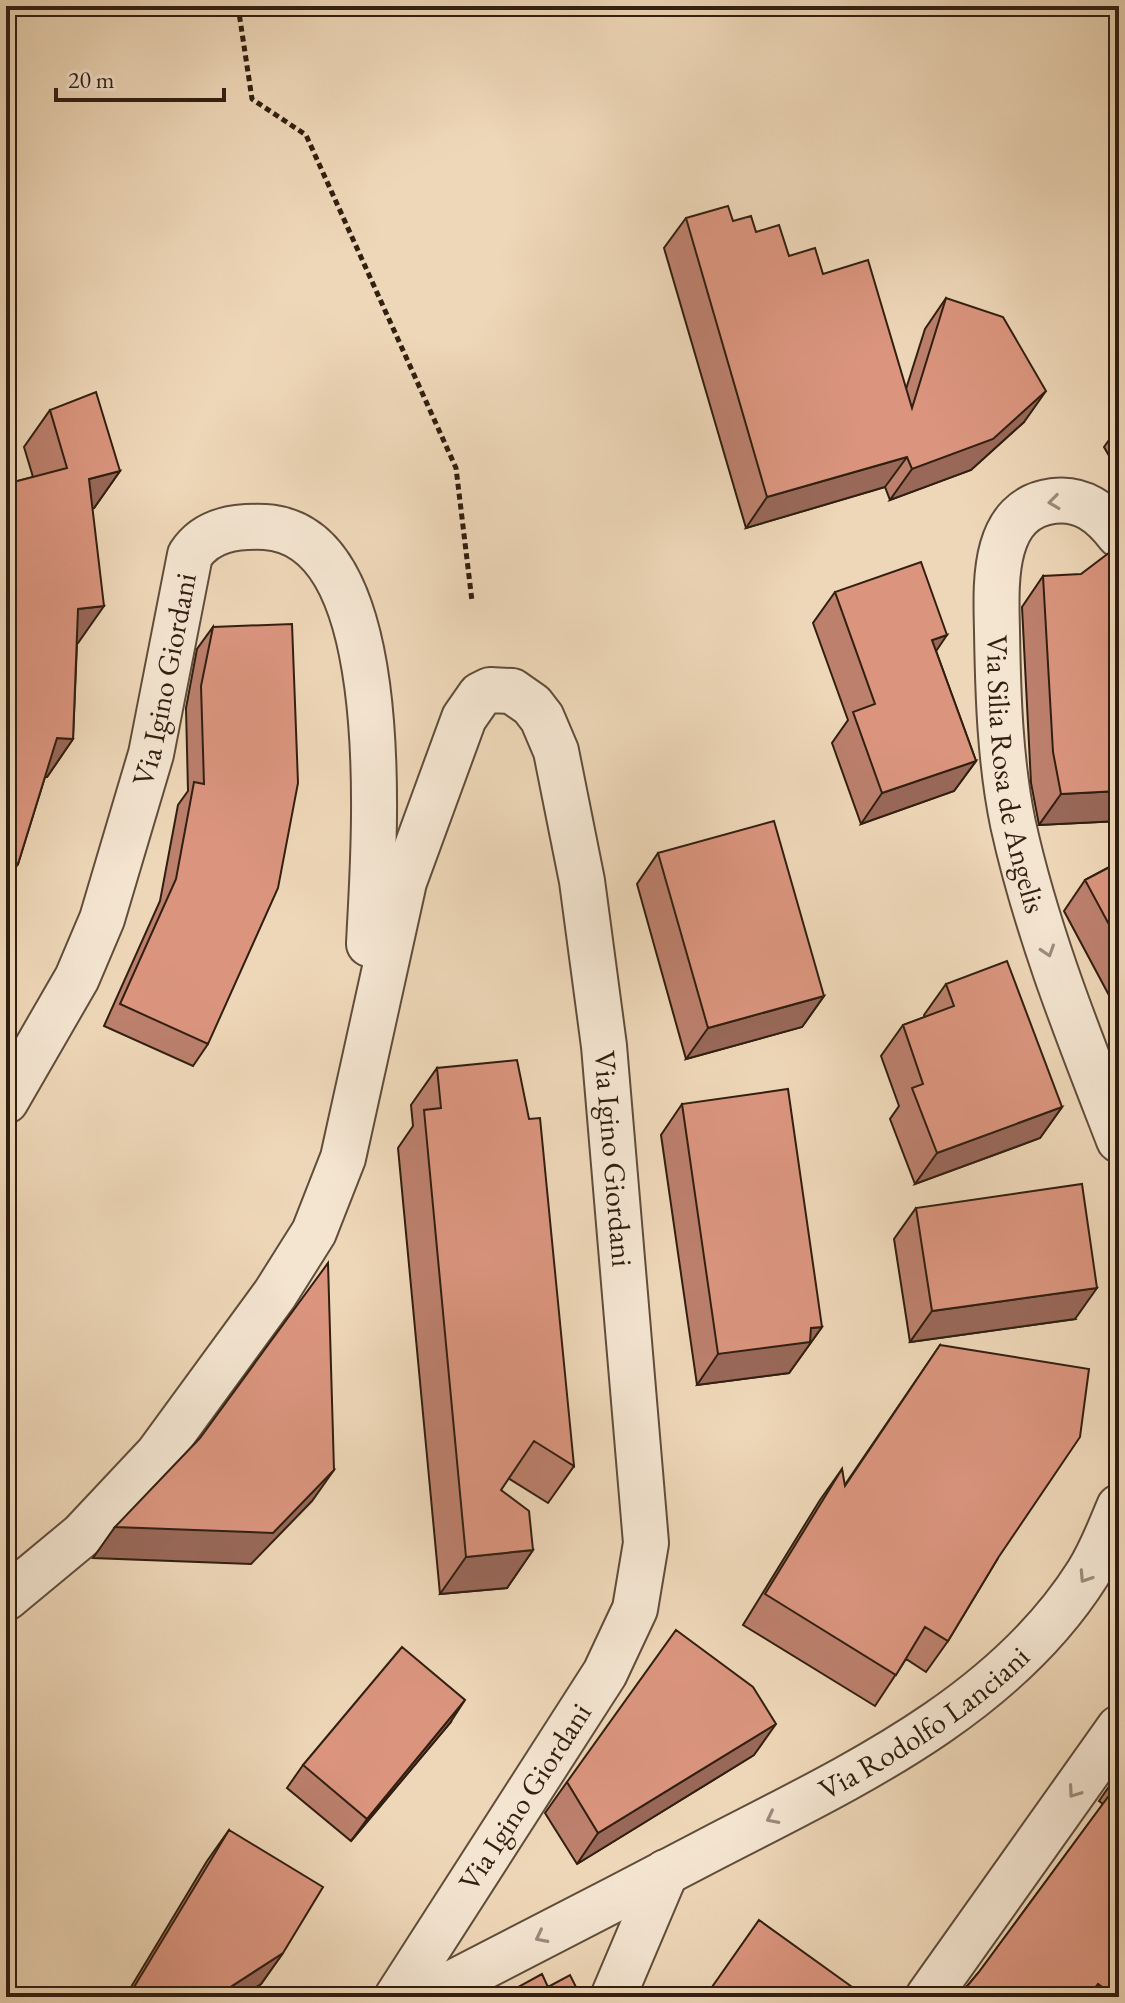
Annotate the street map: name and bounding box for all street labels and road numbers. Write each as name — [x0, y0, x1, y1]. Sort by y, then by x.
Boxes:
street label: Via Igino Giordani — [123, 569, 205, 791]
street label: Via Silia Rosa de Angelis — [978, 635, 1055, 918]
street label: Via Igino Giordani — [585, 1049, 643, 1268]
street label: Via Rodolfo Lanciani — [812, 1637, 1038, 1809]
street label: Via Igino Giordani — [449, 1695, 600, 1898]

